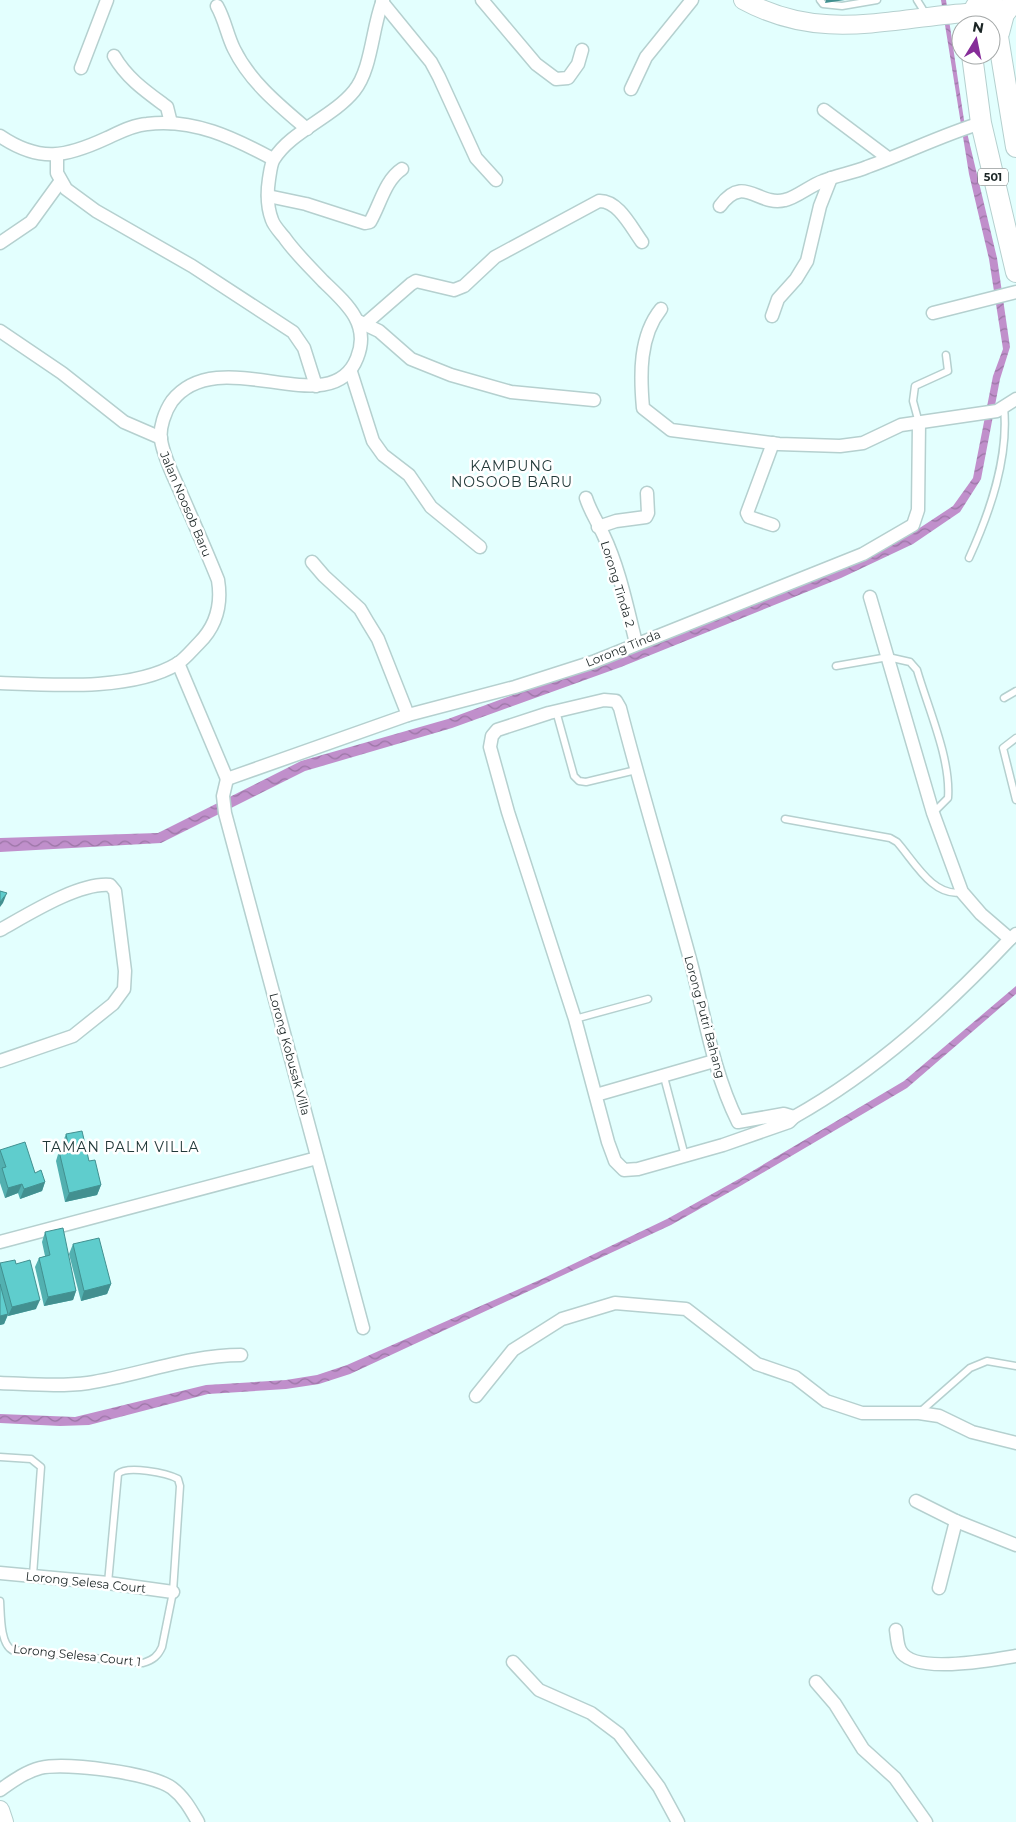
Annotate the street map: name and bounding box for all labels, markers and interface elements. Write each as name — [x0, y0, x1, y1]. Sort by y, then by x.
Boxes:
north arrow — [951, 15, 1001, 65]
text: N — [971, 17, 985, 37]
road number: 501 — [978, 168, 1008, 186]
street label: Jalan Noosob Baru — [157, 448, 215, 559]
district label: KAMPUNG NOSOOB BARU — [451, 457, 573, 491]
street label: Lorong Tinda 2 — [598, 539, 638, 629]
street label: Lorong Tinda — [583, 626, 663, 670]
street label: Lorong Putri Bahang — [681, 954, 729, 1080]
street label: Lorong Kobusak Villa — [266, 991, 314, 1117]
district label: TAMAN PALM VILLA — [42, 1138, 200, 1156]
street label: Lorong Selesa Court — [25, 1568, 147, 1596]
street label: Lorong Selesa Court 1 — [12, 1641, 142, 1669]

